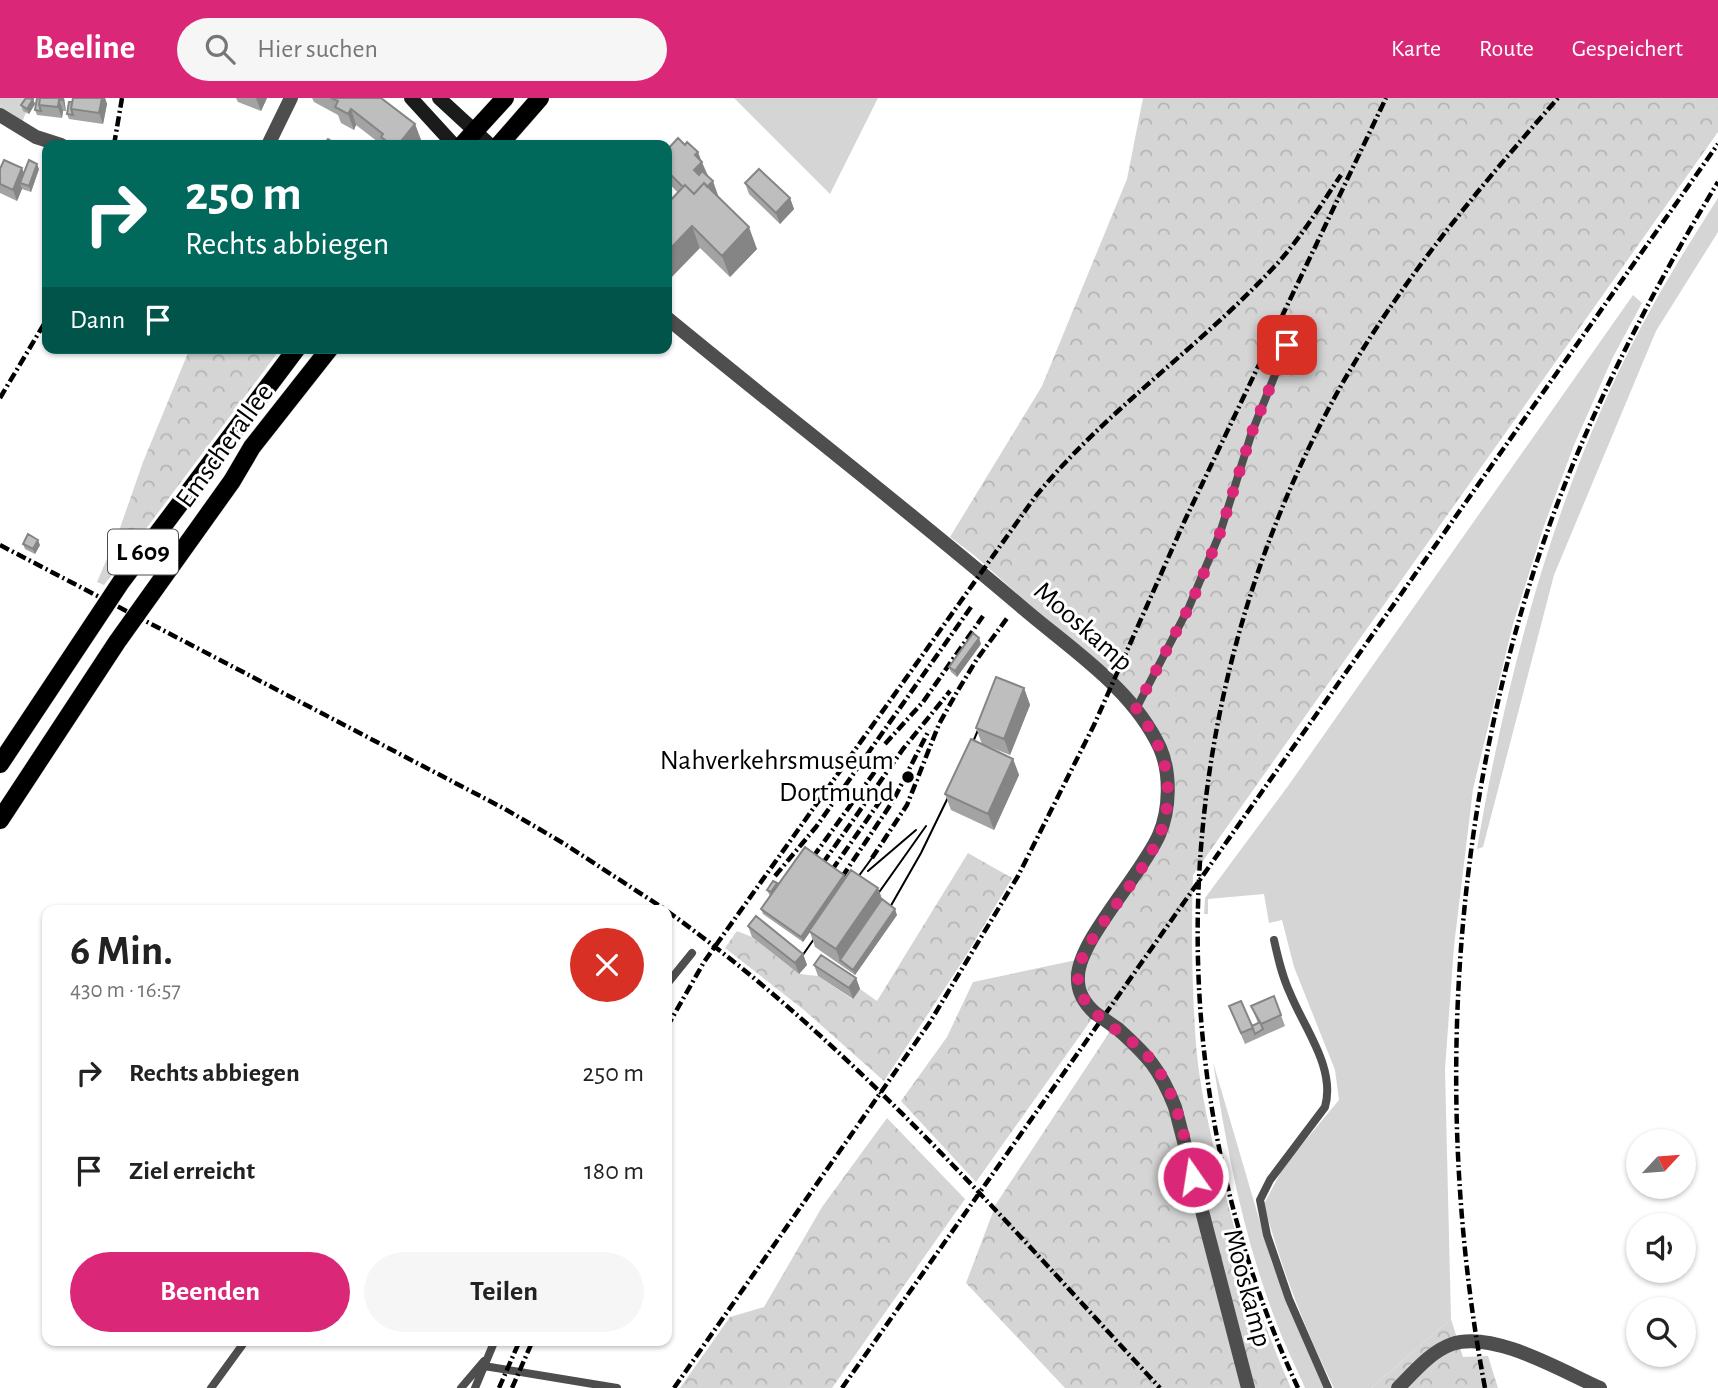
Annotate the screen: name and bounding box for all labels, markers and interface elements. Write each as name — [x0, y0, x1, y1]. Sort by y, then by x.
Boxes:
search box — [177, 18, 667, 81]
icon: search — [201, 30, 239, 68]
text: Beeline — [35, 32, 135, 65]
text: Hier suchen — [257, 36, 378, 62]
text: Karte — [1391, 37, 1441, 61]
text: Route — [1479, 37, 1534, 61]
text: Gespeichert — [1572, 37, 1683, 61]
icon: right — [70, 168, 161, 259]
text: 250 m — [185, 170, 302, 219]
text: Rechts abbiegen — [185, 228, 389, 260]
icon: arrive — [139, 301, 177, 339]
text: Dann — [70, 307, 125, 333]
pin — [1257, 315, 1317, 375]
icon: arrive — [1268, 326, 1306, 364]
street label: Emscherallee — [171, 379, 279, 513]
road number: L 609 — [108, 530, 178, 574]
street label: Mooskamp — [1028, 577, 1138, 677]
place label: Nahverkehrsmuseum Dortmund — [660, 747, 894, 807]
marker: Nahverkehrsmuseum Dortmund — [900, 769, 916, 785]
button: close — [570, 928, 644, 1002]
text: 6 Min. — [70, 930, 173, 972]
text: 430 m · 16:57 — [70, 979, 181, 1002]
icon: right — [70, 1054, 108, 1092]
text: Rechts abbiegen — [129, 1060, 300, 1086]
text: 250 m — [582, 1060, 644, 1086]
north arrow — [1626, 1129, 1696, 1199]
map controls — [1626, 1129, 1696, 1367]
position arrow — [1156, 1140, 1230, 1214]
icon: arrive — [70, 1152, 108, 1190]
text: Ziel erreicht — [129, 1158, 255, 1184]
text: 180 m — [584, 1158, 644, 1184]
button: sound — [1626, 1213, 1696, 1283]
street label: Mooskamp — [1218, 1226, 1276, 1350]
button: Beenden — [70, 1252, 350, 1332]
button: Teilen — [364, 1252, 644, 1332]
button: search — [1626, 1297, 1696, 1367]

